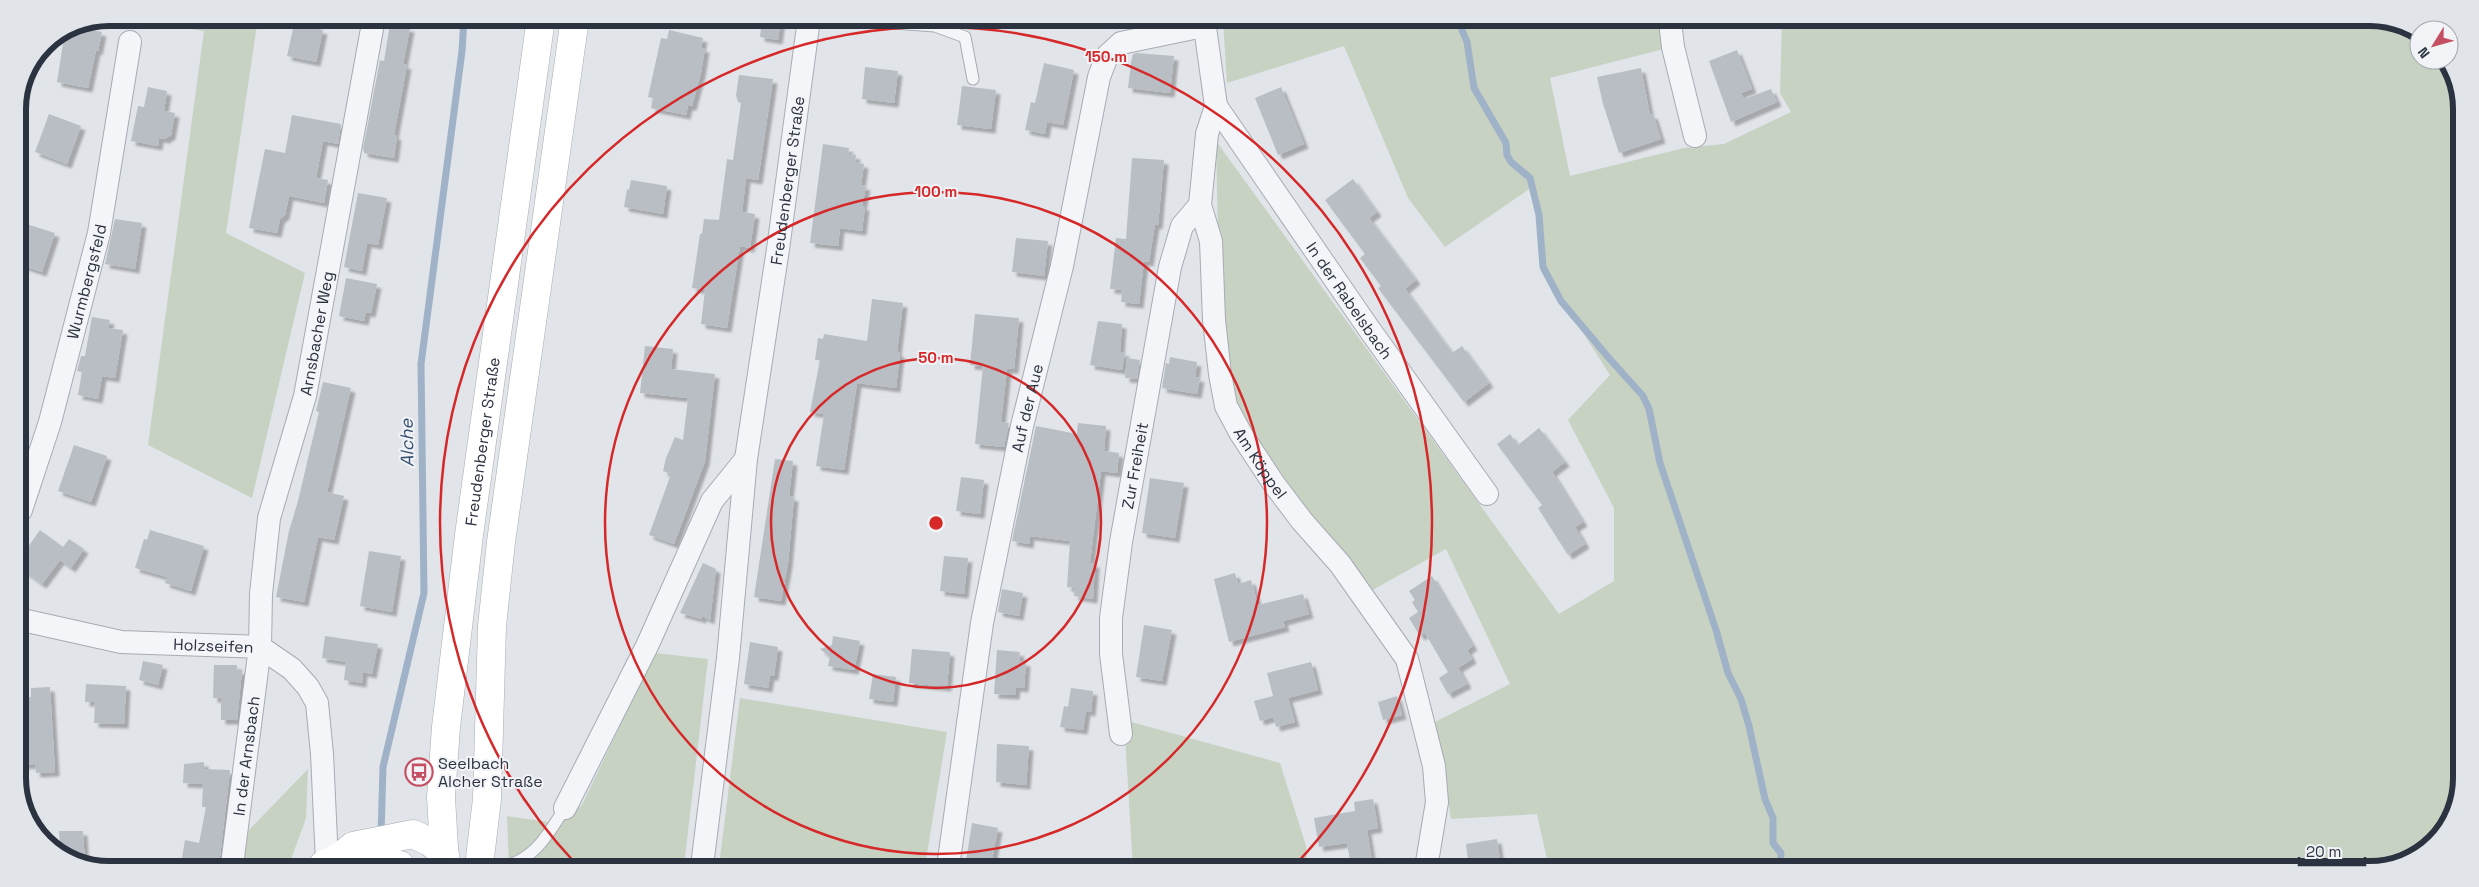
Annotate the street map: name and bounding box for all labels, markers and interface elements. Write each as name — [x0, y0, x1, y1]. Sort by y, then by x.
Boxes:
north arrow — [2409, 20, 2459, 70]
text: N — [2414, 44, 2434, 62]
text: 150 m — [1085, 47, 1127, 66]
street label: Freudenberger Straße — [766, 95, 810, 267]
text: 100 m — [915, 182, 957, 201]
street label: Wurmbergsfeld — [62, 223, 111, 341]
street label: In der Rabelsbach — [1301, 238, 1397, 363]
street label: Arnsbacher Weg — [295, 270, 339, 397]
text: 50 m — [918, 348, 954, 367]
street label: Freudenberger Straße — [460, 356, 505, 527]
street label: Auf der Aue — [1007, 362, 1048, 454]
water label: Alche — [395, 417, 418, 467]
street label: Zur Freiheit — [1117, 421, 1153, 510]
street label: Am Köppel — [1229, 424, 1292, 503]
centre of rings — [927, 514, 945, 532]
street label: Holzseifen — [173, 634, 254, 658]
street label: In der Arnsbach — [228, 695, 265, 817]
place label: Seelbach Alcher Straße — [438, 753, 543, 792]
bus stop icon: Seelbach Alcher Straße — [404, 757, 434, 787]
scale bar — [2299, 834, 2365, 866]
text: 20 m — [2306, 842, 2341, 861]

